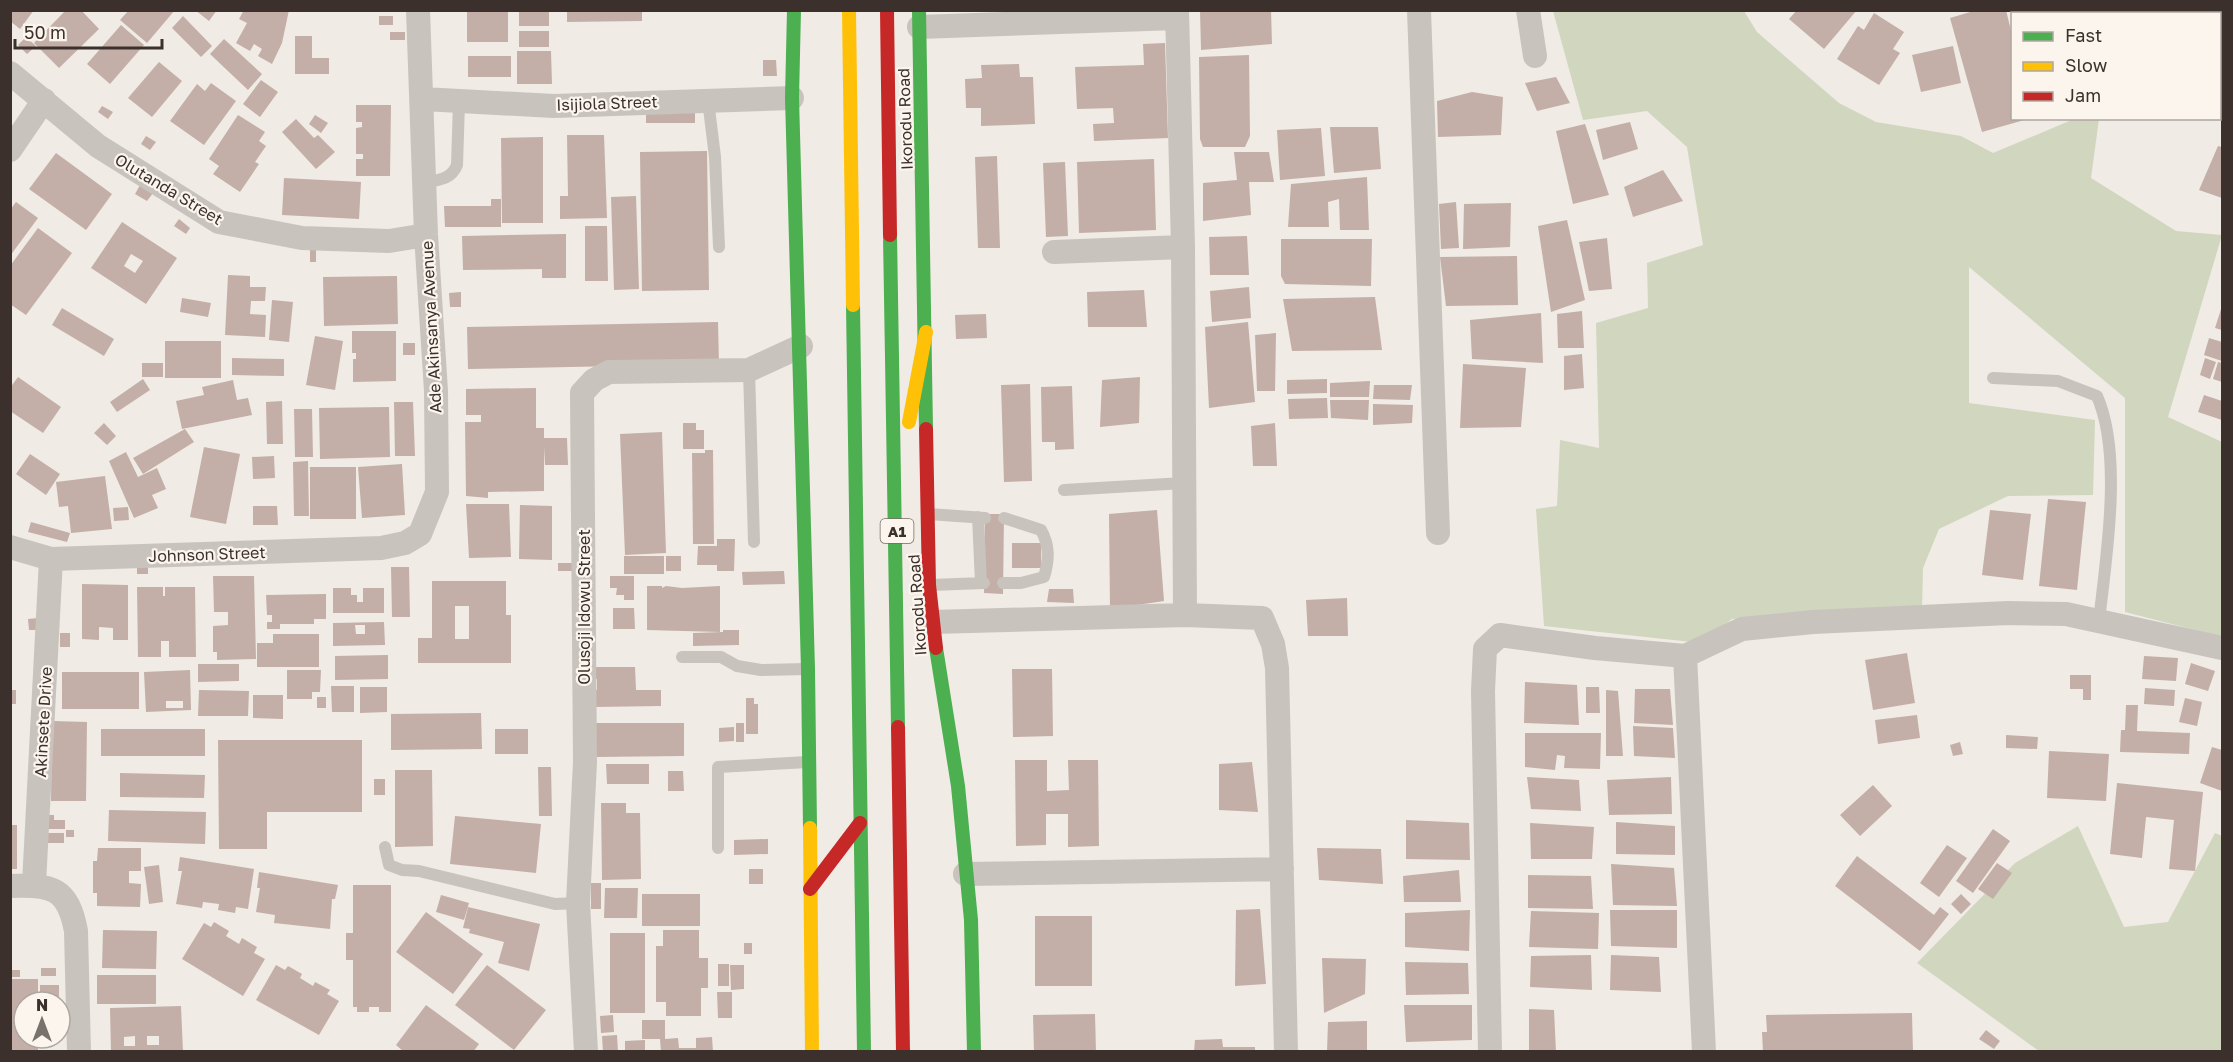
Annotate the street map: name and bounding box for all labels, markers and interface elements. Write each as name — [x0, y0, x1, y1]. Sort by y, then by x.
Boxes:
scale bar — [15, 12, 162, 50]
legend — [2011, 12, 2221, 120]
text: 50 m — [24, 21, 66, 43]
text: Fast — [2065, 24, 2102, 46]
text: Slow — [2065, 54, 2108, 76]
street label: Ikorodu Road — [893, 68, 917, 170]
text: Jam — [2065, 84, 2101, 106]
street label: Isijiola Street — [556, 91, 658, 115]
street label: Olutanda Street — [111, 149, 227, 229]
street label: Ade Akinsanya Avenue — [416, 240, 446, 414]
road number: A1 — [880, 519, 914, 543]
street label: Olusoji Idowu Street — [574, 529, 594, 685]
street label: Johnson Street — [148, 542, 266, 566]
street label: Ikorodu Road — [903, 554, 931, 656]
street label: Akinsete Drive — [30, 666, 56, 778]
north arrow — [12, 990, 72, 1050]
text: N — [36, 995, 48, 1015]

